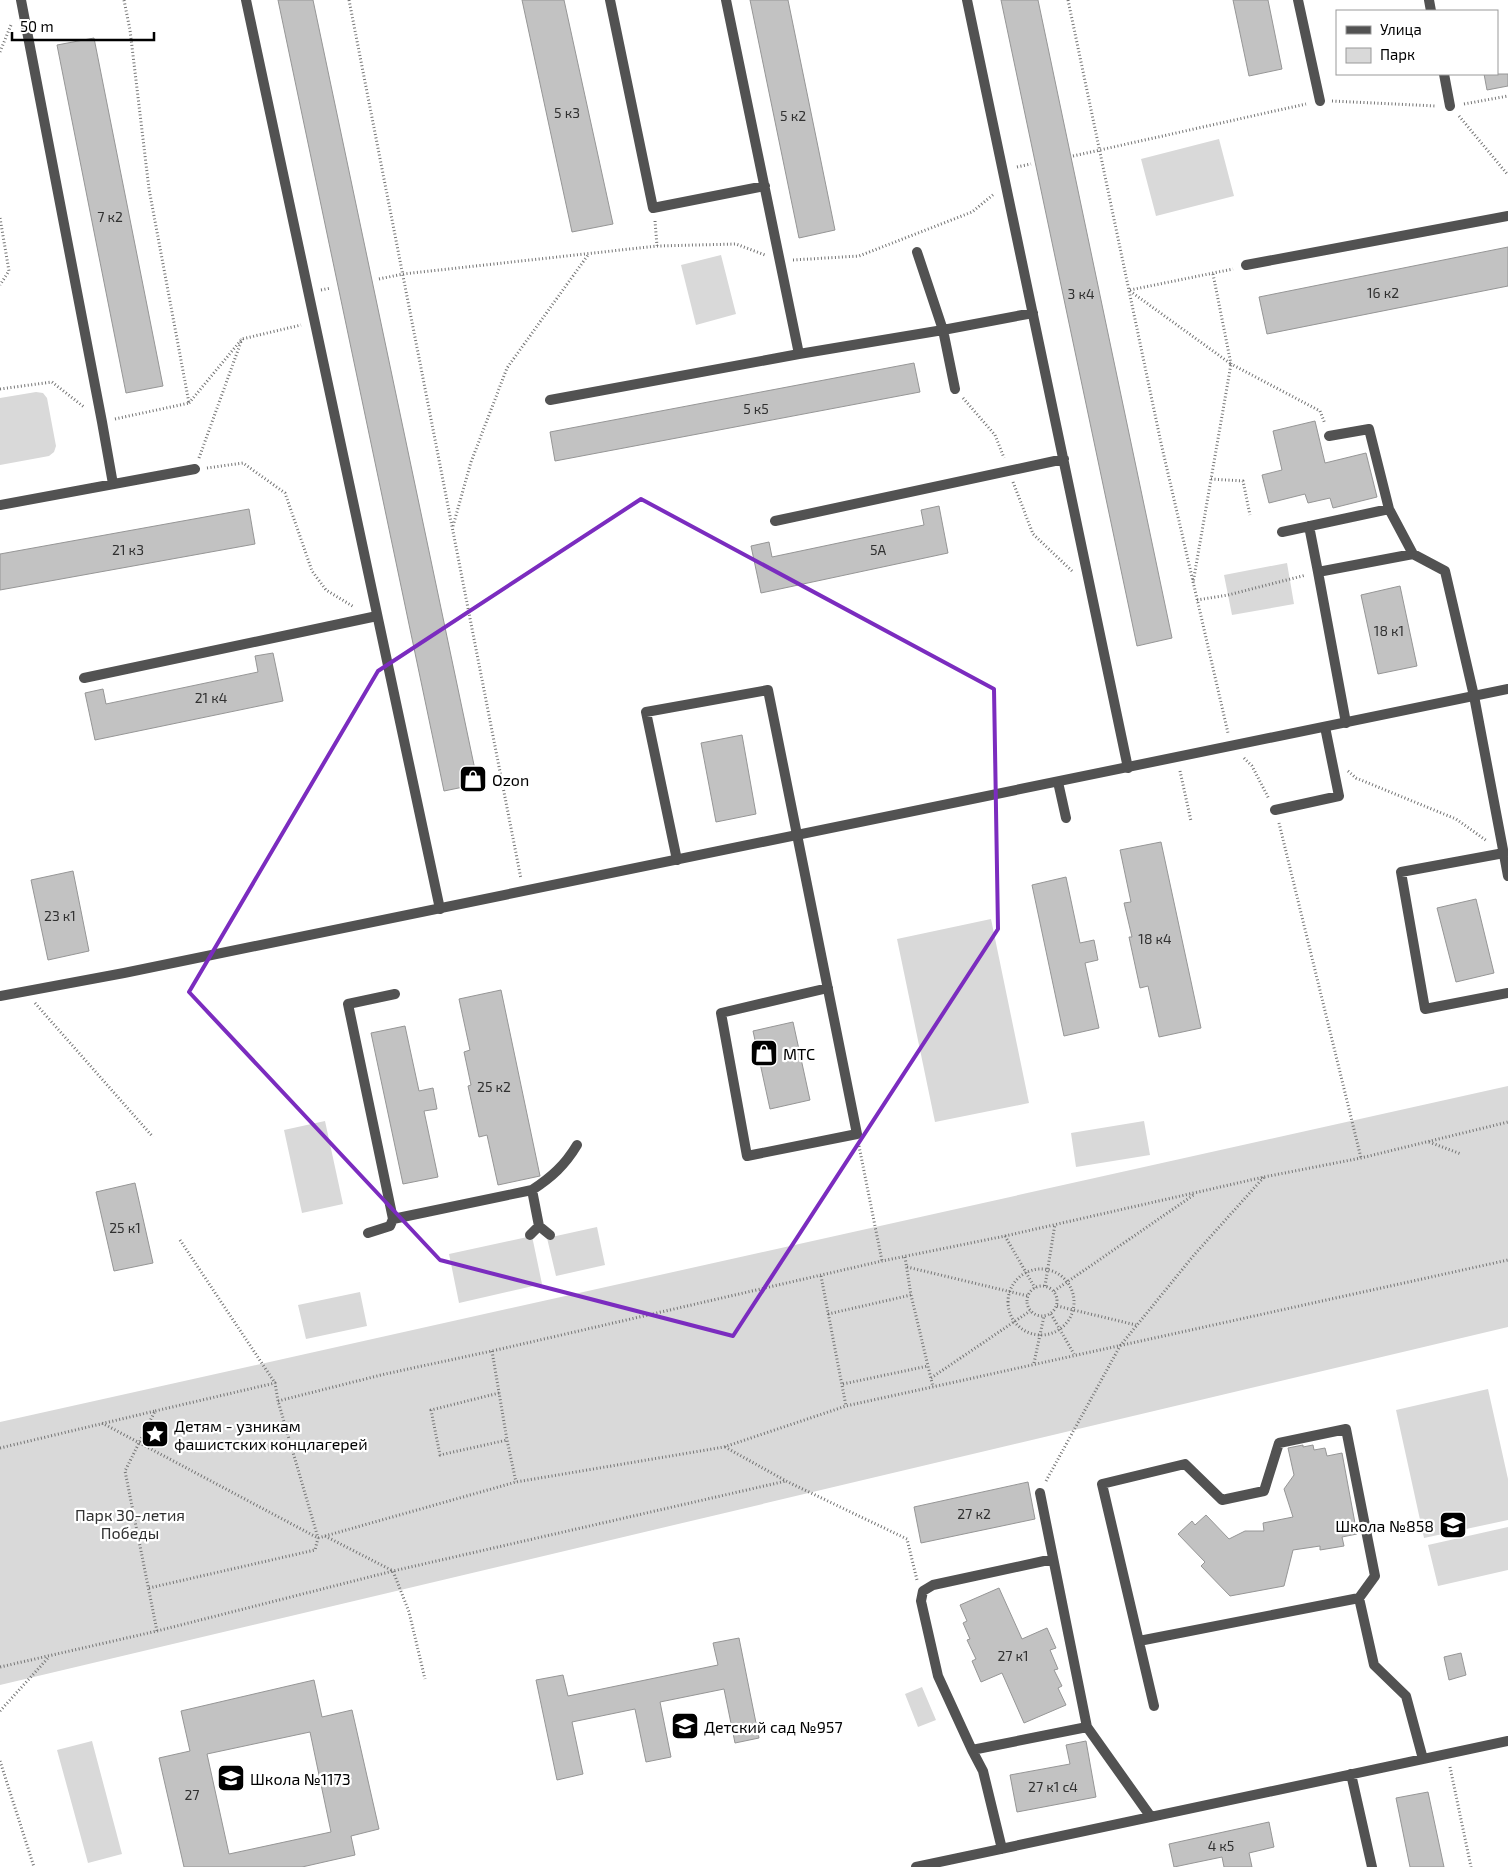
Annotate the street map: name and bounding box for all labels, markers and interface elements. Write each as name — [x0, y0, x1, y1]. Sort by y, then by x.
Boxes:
scale bar — [12, 10, 155, 42]
legend — [1336, 10, 1498, 75]
text: 50 m — [20, 17, 54, 35]
text: Улица — [1380, 20, 1422, 38]
text: Парк — [1380, 45, 1415, 63]
house number: 5 к3 — [554, 104, 580, 121]
house number: 5 к2 — [780, 107, 806, 124]
house number: 7 к2 — [97, 208, 123, 225]
house number: 16 к2 — [1367, 284, 1399, 301]
house number: 3 к4 — [1067, 285, 1095, 302]
house number: 5 к5 — [743, 400, 769, 417]
house number: 21 к3 — [112, 541, 144, 558]
house number: 5А — [870, 541, 886, 558]
house number: 18 к1 — [1374, 622, 1404, 639]
house number: 21 к4 — [195, 689, 227, 706]
shop icon: Ozon — [458, 764, 488, 794]
place label: Ozon — [492, 770, 529, 789]
house number: 23 к1 — [44, 907, 76, 924]
house number: 18 к4 — [1138, 930, 1172, 947]
shop icon: МТС — [749, 1038, 779, 1068]
place label: МТС — [783, 1044, 815, 1063]
house number: 25 к2 — [477, 1078, 511, 1095]
house number: 25 к1 — [109, 1219, 141, 1236]
place label: Детям - узникам фашистских концлагерей — [174, 1416, 368, 1453]
place icon: Детям - узникам фашистских концлагерей — [140, 1419, 170, 1449]
park label: Парк 30-летия Победы — [75, 1505, 185, 1542]
house number: 27 к2 — [957, 1505, 991, 1522]
school or university icon: Школа №858 — [1438, 1510, 1468, 1540]
place label: Школа №858 — [1335, 1516, 1434, 1535]
house number: 27 к1 — [997, 1647, 1029, 1664]
school or university icon: Детский сад №957 — [670, 1711, 700, 1741]
place label: Детский сад №957 — [704, 1717, 843, 1736]
school or university icon: Школа №1173 — [216, 1763, 246, 1793]
place label: Школа №1173 — [250, 1769, 351, 1788]
house number: 27 к1 с4 — [1028, 1778, 1078, 1795]
house number: 27 — [184, 1786, 200, 1803]
house number: 4 к5 — [1208, 1837, 1234, 1854]

